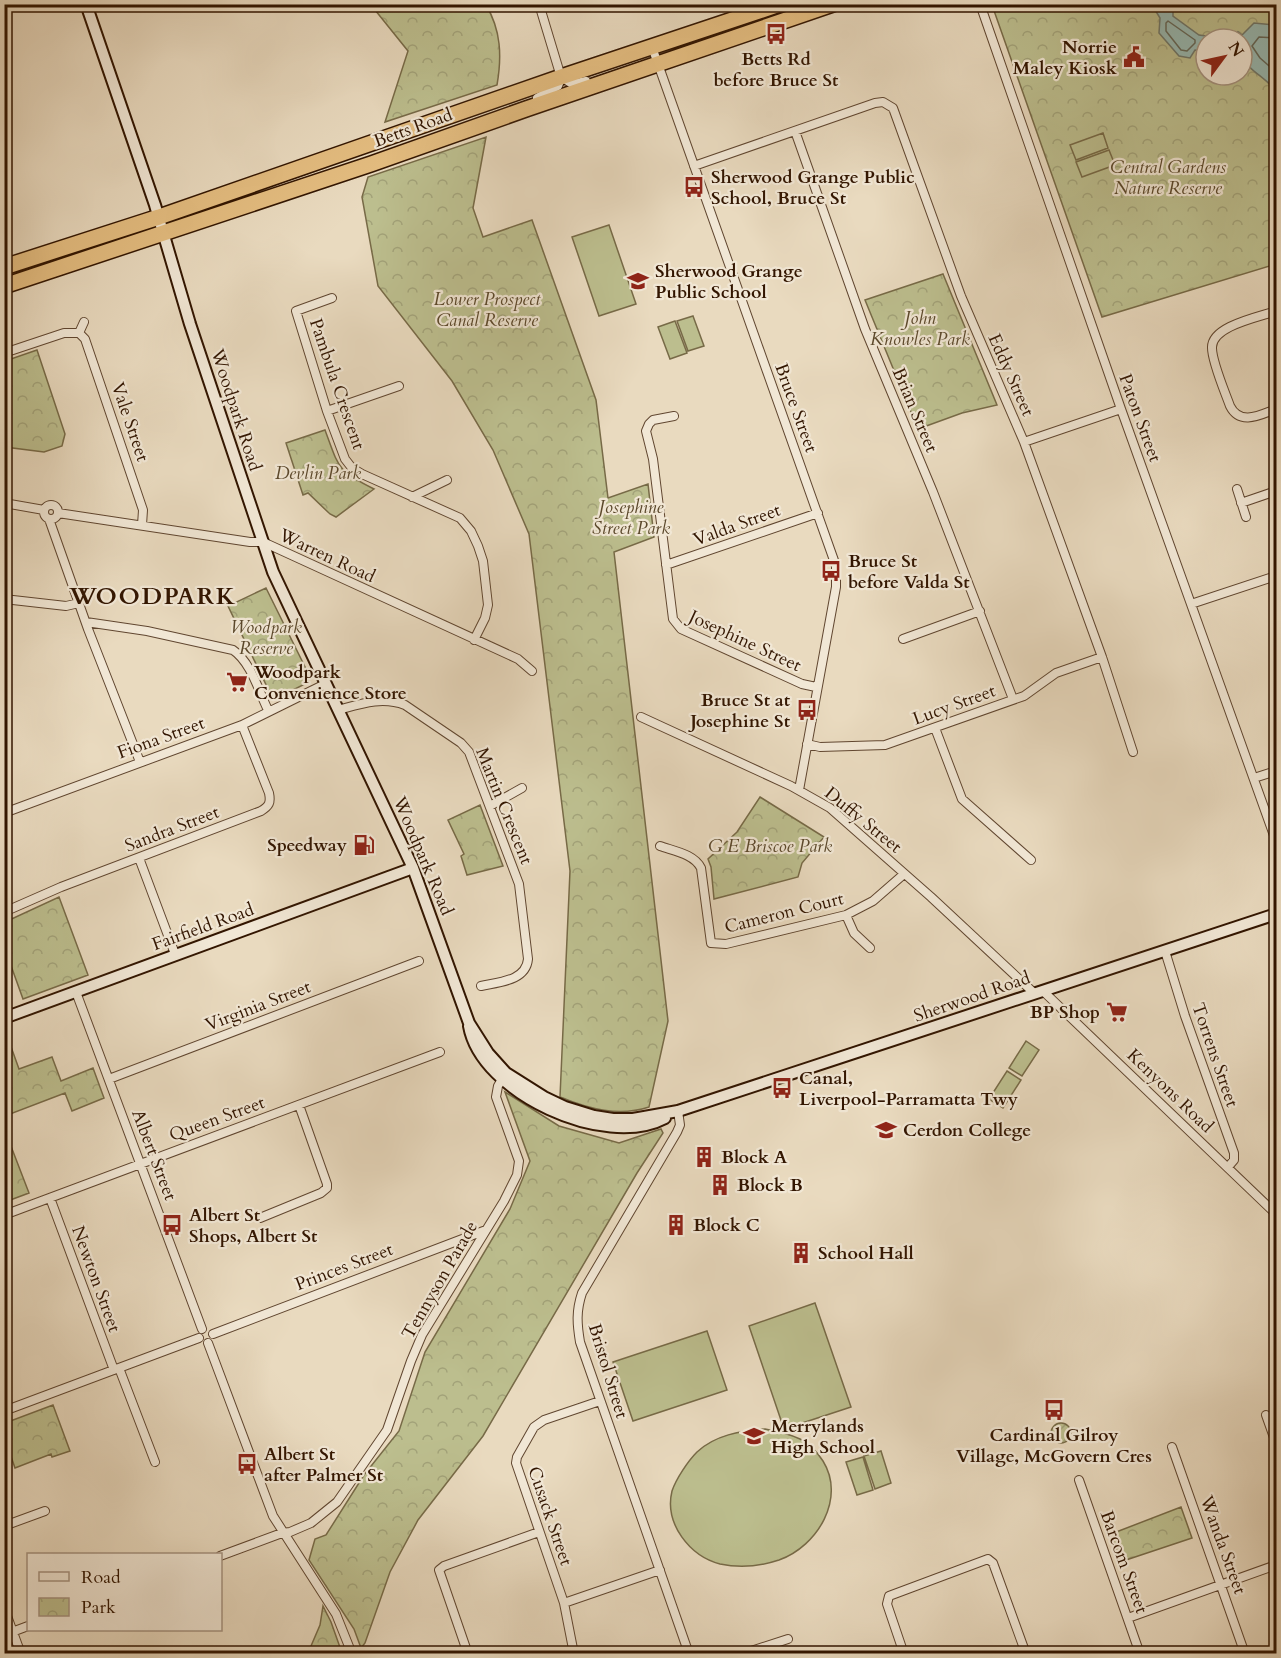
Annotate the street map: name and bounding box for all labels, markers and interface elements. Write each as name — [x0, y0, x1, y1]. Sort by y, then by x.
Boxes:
bus stop icon: Betts Rd before Bruce St — [764, 22, 788, 46]
north arrow — [1194, 27, 1254, 87]
place label: Norrie Maley Kiosk — [1013, 35, 1118, 81]
text: N — [1223, 38, 1249, 61]
public building icon: Norrie Maley Kiosk — [1122, 45, 1146, 69]
place label: Betts Rd before Bruce St — [714, 47, 839, 93]
street label: Betts Road — [370, 102, 456, 154]
park label: Central Gardens Nature Reserve — [1110, 155, 1226, 201]
place label: Sherwood Grange Public School, Bruce St — [711, 165, 915, 211]
bus stop icon: Sherwood Grange Public School, Bruce St — [682, 175, 706, 199]
place label: Sherwood Grange Public School — [655, 259, 803, 305]
school or university icon: Sherwood Grange Public School — [626, 269, 650, 293]
park label: Lower Prospect Canal Reserve — [434, 287, 541, 333]
park label: John Knowles Park — [870, 306, 970, 352]
street label: Pambula Crescent — [303, 315, 371, 453]
street label: Eddy Street — [982, 330, 1040, 421]
street label: Woodpark Road — [204, 345, 268, 475]
street label: Bruce Street — [768, 360, 824, 456]
street label: Brian Street — [886, 364, 944, 457]
street label: Paton Street — [1112, 370, 1168, 466]
street label: Vale Street — [105, 379, 155, 465]
park label: Devlin Park — [275, 461, 361, 486]
park label: Josephine Street Park — [592, 495, 670, 541]
street label: Valda Street — [690, 498, 784, 552]
street label: Warren Road — [274, 522, 380, 589]
place label: Bruce St before Valda St — [848, 549, 970, 595]
bus stop icon: Bruce St before Valda St — [819, 559, 843, 583]
district label: WOODPARK — [68, 580, 237, 613]
street label: Josephine Street — [682, 603, 805, 678]
park label: Woodpark Reserve — [230, 615, 302, 661]
place label: Woodpark Convenience Store — [253, 660, 407, 706]
supermarket icon: Woodpark Convenience Store — [225, 670, 249, 694]
street label: Lucy Street — [909, 678, 999, 732]
place label: Bruce St at Josephine St — [687, 688, 791, 734]
bus stop icon: Bruce St at Josephine St — [795, 698, 819, 722]
street label: Fiona Street — [114, 711, 208, 765]
street label: Martin Crescent — [469, 744, 539, 868]
street label: Duffy Street — [819, 781, 907, 859]
street label: Woodpark Road — [386, 792, 459, 920]
street label: Sandra Street — [121, 799, 223, 858]
place label: Speedway — [267, 833, 348, 858]
fuel station icon: Speedway — [352, 833, 376, 857]
park label: G E Briscoe Park — [708, 834, 832, 859]
street label: Cameron Court — [722, 886, 846, 940]
street label: Fairfield Road — [149, 897, 258, 957]
street label: Sherwood Road — [910, 965, 1034, 1029]
street label: Virginia Street — [202, 974, 315, 1038]
place label: BP Shop — [1030, 1000, 1100, 1025]
supermarket icon: BP Shop — [1105, 1000, 1129, 1024]
street label: Torrens Street — [1185, 1000, 1245, 1111]
street label: Kenyons Road — [1121, 1043, 1219, 1139]
place label: Canal, Liverpool-Parramatta Twy — [799, 1066, 1019, 1112]
bus stop icon: Canal, Liverpool-Parramatta Twy — [770, 1076, 794, 1100]
street label: Queen Street — [166, 1090, 269, 1148]
street label: Albert Street — [125, 1106, 183, 1204]
school or university icon: Cerdon College — [874, 1118, 898, 1142]
place label: Cerdon College — [903, 1118, 1031, 1143]
building icon: Block A — [692, 1145, 716, 1169]
place label: Block A — [721, 1145, 788, 1170]
building icon: Block B — [708, 1173, 732, 1197]
place label: Block B — [737, 1173, 803, 1198]
place label: Albert St Shops, Albert St — [189, 1203, 318, 1249]
bus stop icon: Albert St Shops, Albert St — [160, 1213, 184, 1237]
building icon: Block C — [664, 1213, 688, 1237]
place label: Block C — [693, 1213, 760, 1238]
street label: Tennyson Parade — [396, 1216, 484, 1344]
street label: Newton Street — [65, 1222, 127, 1336]
street label: Princes Street — [291, 1237, 397, 1297]
building icon: School Hall — [789, 1241, 813, 1265]
place label: School Hall — [818, 1241, 914, 1266]
street label: Bristol Street — [582, 1320, 634, 1422]
bus stop icon: Cardinal Gilroy Village, McGovern Cres — [1042, 1398, 1066, 1422]
place label: Merrylands High School — [771, 1414, 875, 1460]
place label: Cardinal Gilroy Village, McGovern Cres — [956, 1423, 1152, 1469]
school or university icon: Merrylands High School — [742, 1424, 766, 1448]
place label: Albert St after Palmer St — [264, 1442, 384, 1488]
bus stop icon: Albert St after Palmer St — [235, 1452, 259, 1476]
street label: Cusack Street — [521, 1463, 579, 1569]
street label: Wanda Street — [1193, 1491, 1253, 1598]
street label: Barcom Street — [1094, 1507, 1154, 1617]
legend — [27, 1553, 222, 1631]
text: Road — [81, 1565, 121, 1590]
text: Park — [81, 1595, 116, 1620]

